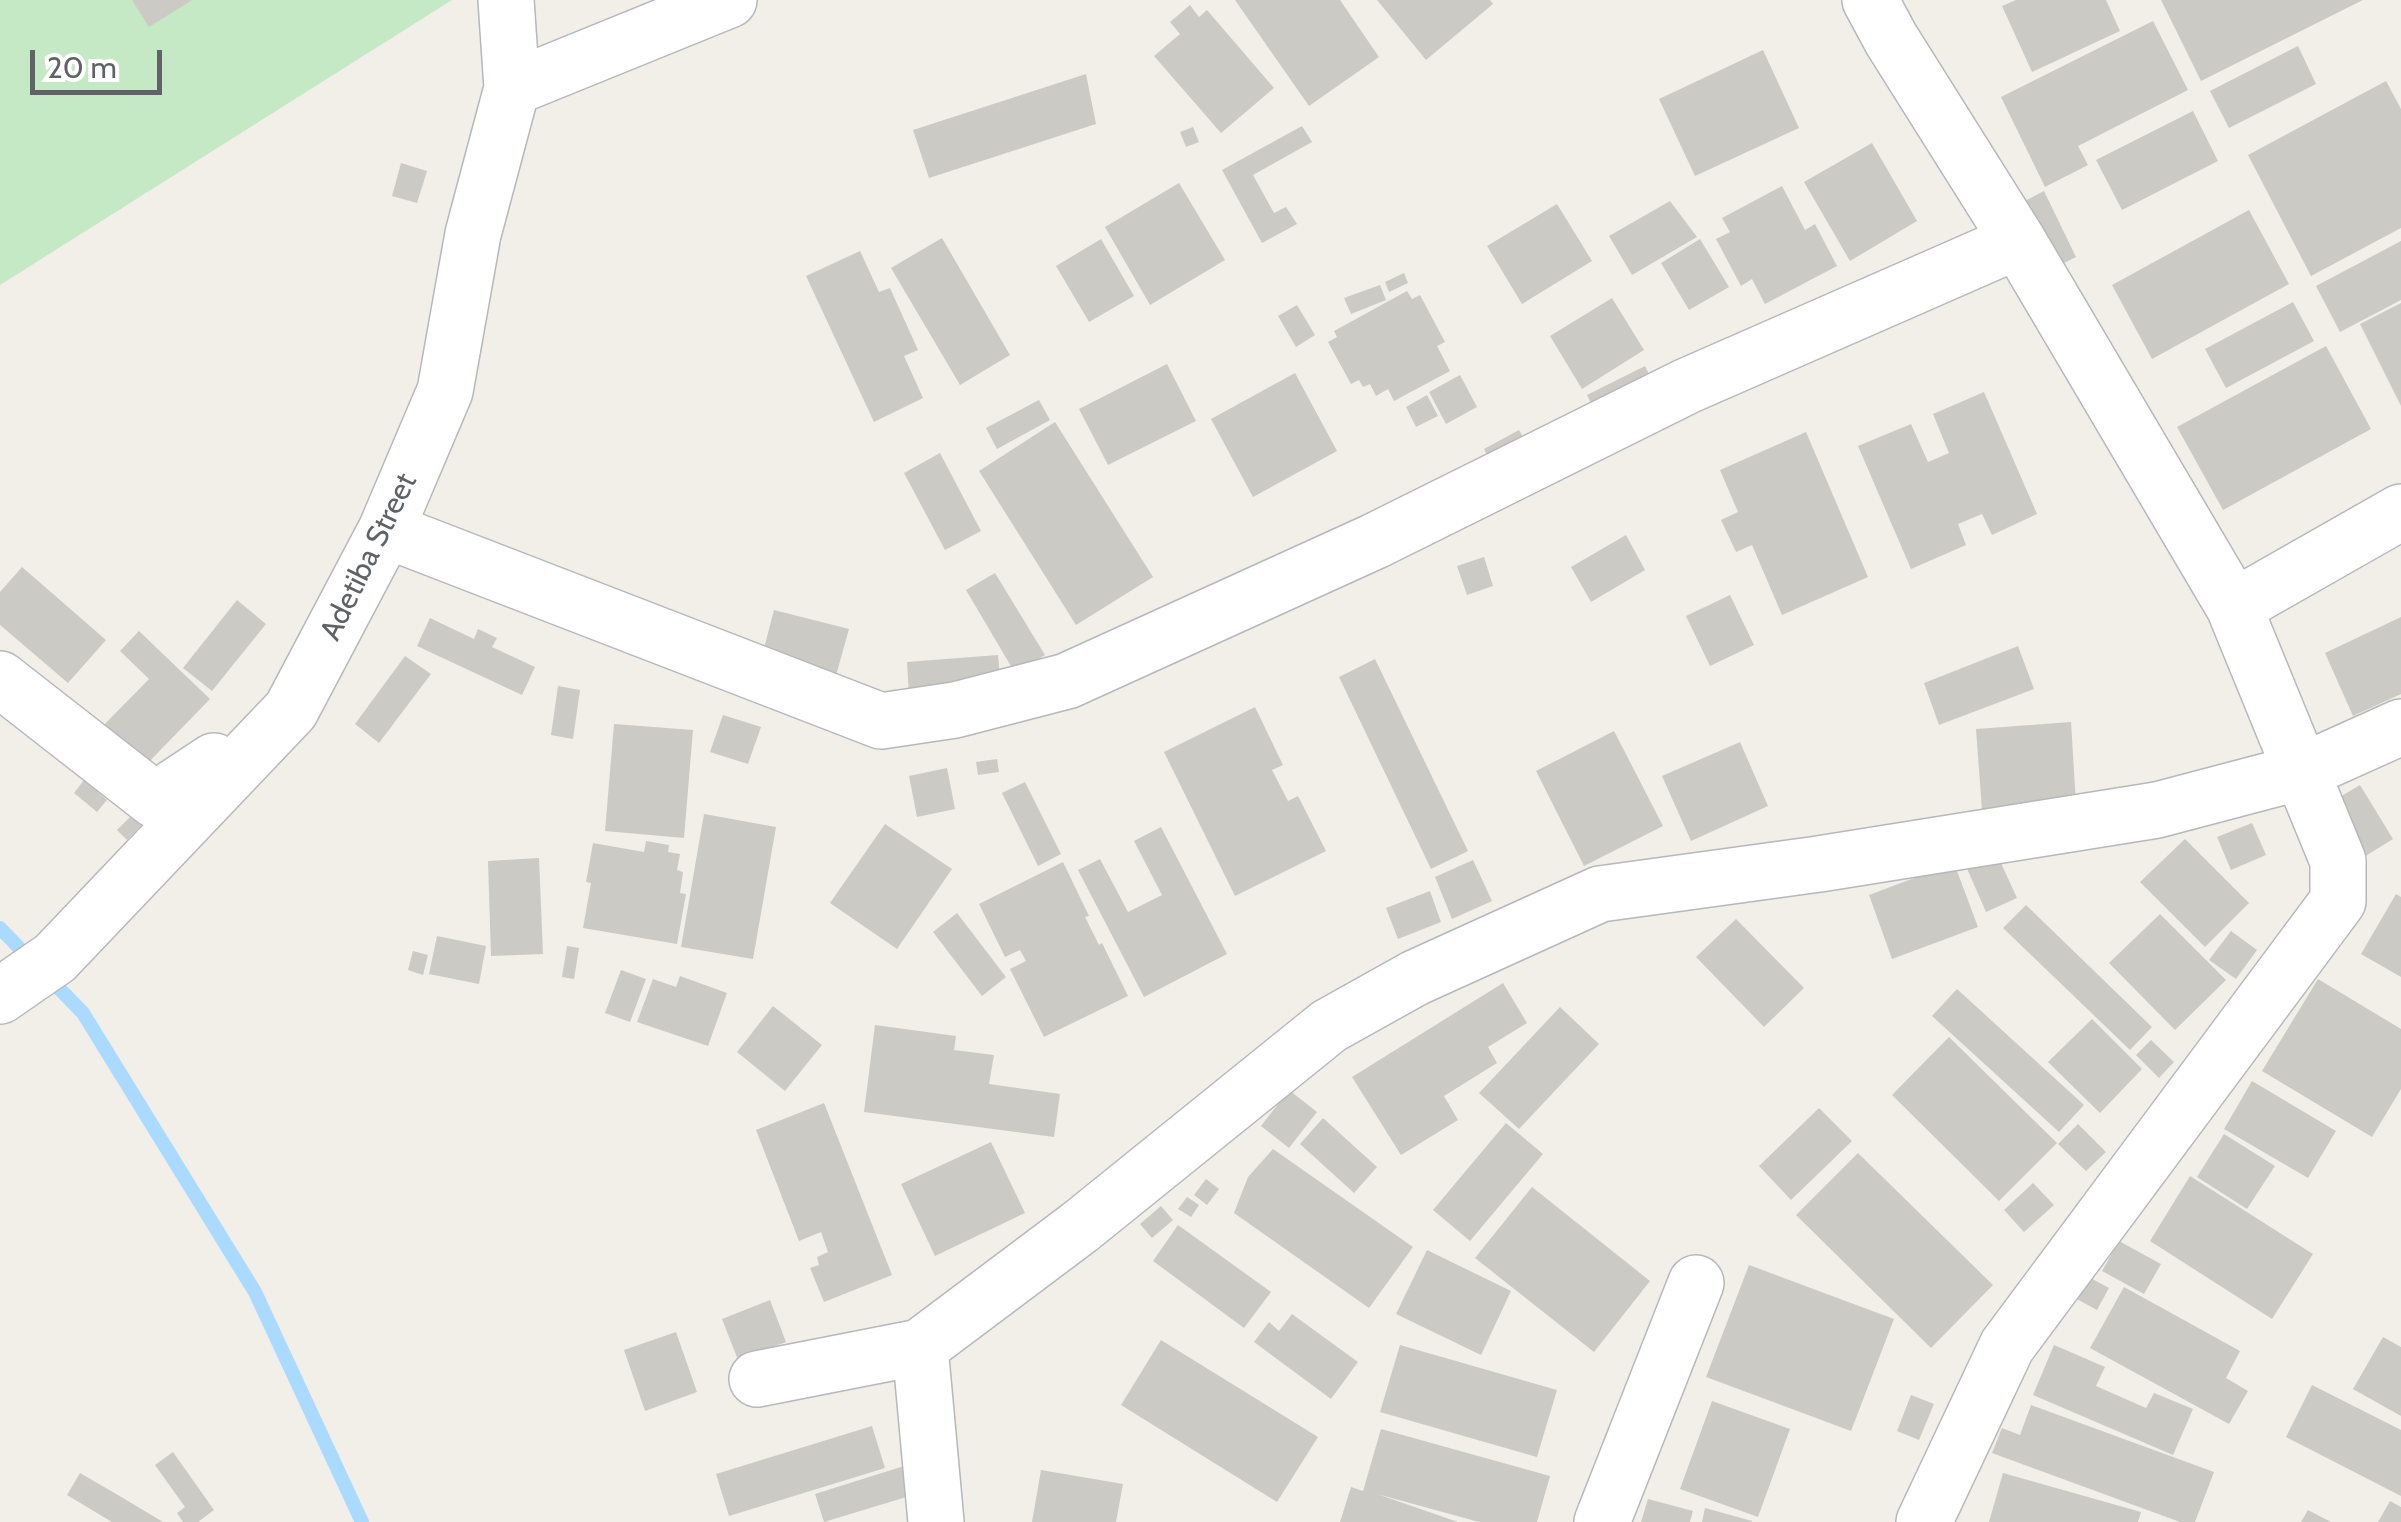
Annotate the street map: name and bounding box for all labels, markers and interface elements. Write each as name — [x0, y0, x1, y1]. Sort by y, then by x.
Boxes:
scale bar — [35, 30, 168, 92]
text: 20 m — [47, 49, 117, 86]
street label: Adetiba Street — [313, 468, 425, 646]

